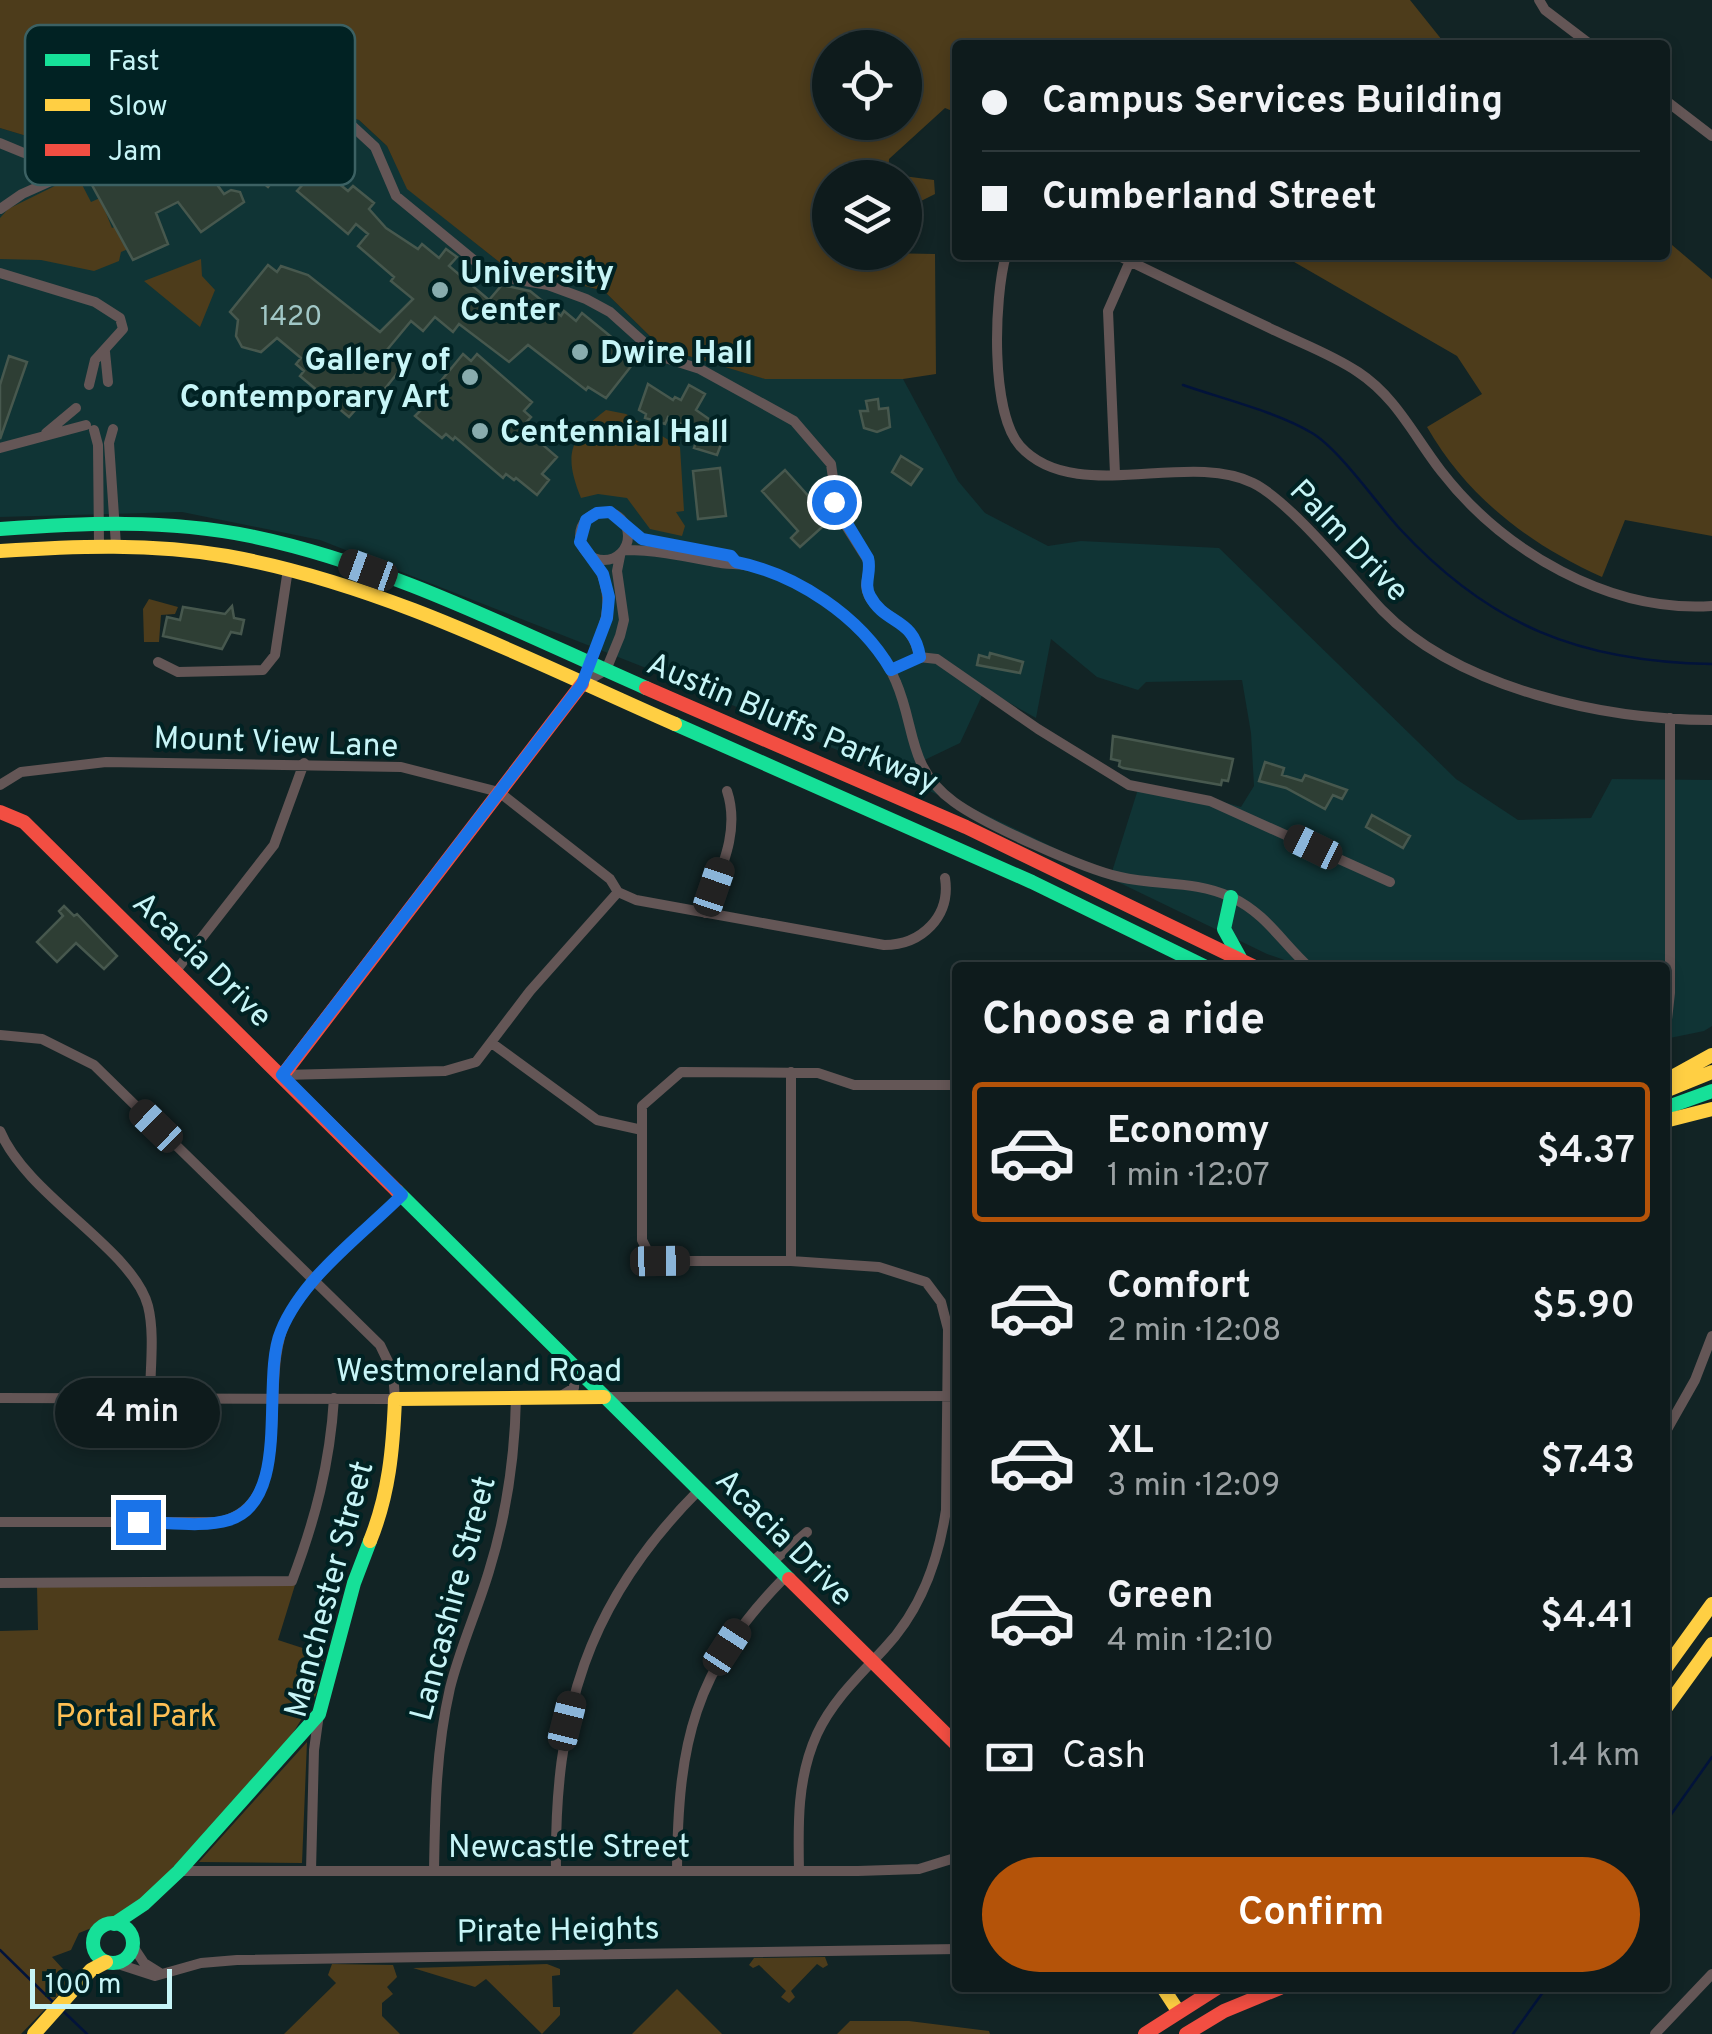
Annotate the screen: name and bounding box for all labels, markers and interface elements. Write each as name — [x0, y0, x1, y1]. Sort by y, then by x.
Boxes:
legend — [25, 25, 355, 185]
map controls — [812, 30, 922, 270]
button: locate — [812, 30, 922, 140]
text: Fast — [108, 45, 160, 81]
text: Campus Services Building — [1042, 78, 1503, 127]
text: Slow — [108, 90, 167, 126]
text: Jam — [108, 135, 162, 171]
button: layers — [812, 160, 922, 270]
text: Cumberland Street — [1042, 174, 1377, 223]
place label: University Center — [460, 255, 614, 332]
marker: University Center — [429, 279, 451, 301]
house number: 1420 — [260, 300, 322, 336]
place label: Dwire Hall — [600, 335, 753, 375]
marker: Dwire Hall — [569, 341, 591, 363]
place label: Gallery of Contemporary Art — [180, 342, 450, 419]
marker: Gallery of Contemporary Art — [459, 366, 481, 388]
place label: Centennial Hall — [500, 414, 729, 454]
marker: Centennial Hall — [469, 420, 491, 442]
street label: Palm Drive — [1280, 472, 1416, 612]
route start — [812, 480, 857, 525]
car — [335, 546, 401, 594]
street label: Austin Bluffs Parkway — [640, 645, 944, 804]
street label: Mount View Lane — [153, 720, 399, 768]
car — [1279, 820, 1347, 874]
car — [690, 854, 738, 920]
street label: Acacia Drive — [123, 885, 279, 1038]
text: Choose a ride — [982, 993, 1265, 1050]
car — [124, 1094, 188, 1158]
icon: car — [987, 1107, 1077, 1197]
text: Economy — [1107, 1108, 1269, 1157]
text: $4.37 — [1537, 1128, 1635, 1177]
text: 1 min · 12:07 — [1107, 1157, 1270, 1197]
car — [630, 1245, 690, 1277]
icon: car — [987, 1262, 1077, 1352]
text: Comfort — [1107, 1263, 1251, 1312]
text: $5.90 — [1532, 1283, 1635, 1332]
text: 2 min · 12:08 — [1107, 1312, 1281, 1352]
street label: Westmoreland Road — [336, 1353, 622, 1393]
callout: 4 min — [56, 1377, 220, 1447]
text: 4 min — [96, 1393, 179, 1433]
icon: car — [987, 1417, 1077, 1507]
text: XL — [1107, 1418, 1154, 1467]
text: $7.43 — [1541, 1438, 1635, 1487]
street label: Manchester Street — [277, 1457, 384, 1722]
street label: Acacia Drive — [706, 1462, 860, 1616]
text: 3 min · 12:09 — [1107, 1467, 1280, 1507]
street label: Lancashire Street — [403, 1472, 507, 1726]
route end — [116, 1500, 161, 1545]
icon: car — [987, 1572, 1077, 1662]
text: Green — [1107, 1573, 1213, 1622]
text: $4.41 — [1540, 1593, 1635, 1642]
car — [698, 1614, 756, 1680]
text: 4 min · 12:10 — [1107, 1622, 1274, 1662]
car — [545, 1688, 589, 1754]
park label: Portal Park — [55, 1698, 217, 1738]
icon: cash — [982, 1730, 1037, 1785]
text: Cash — [1062, 1733, 1146, 1782]
text: 1.4 km — [1549, 1737, 1640, 1777]
street label: Newcastle Street — [448, 1829, 690, 1869]
button: Confirm — [982, 1857, 1640, 1972]
street label: Pirate Heights — [456, 1910, 660, 1954]
scale bar — [30, 1964, 172, 2008]
text: 100 m — [45, 1968, 121, 2004]

